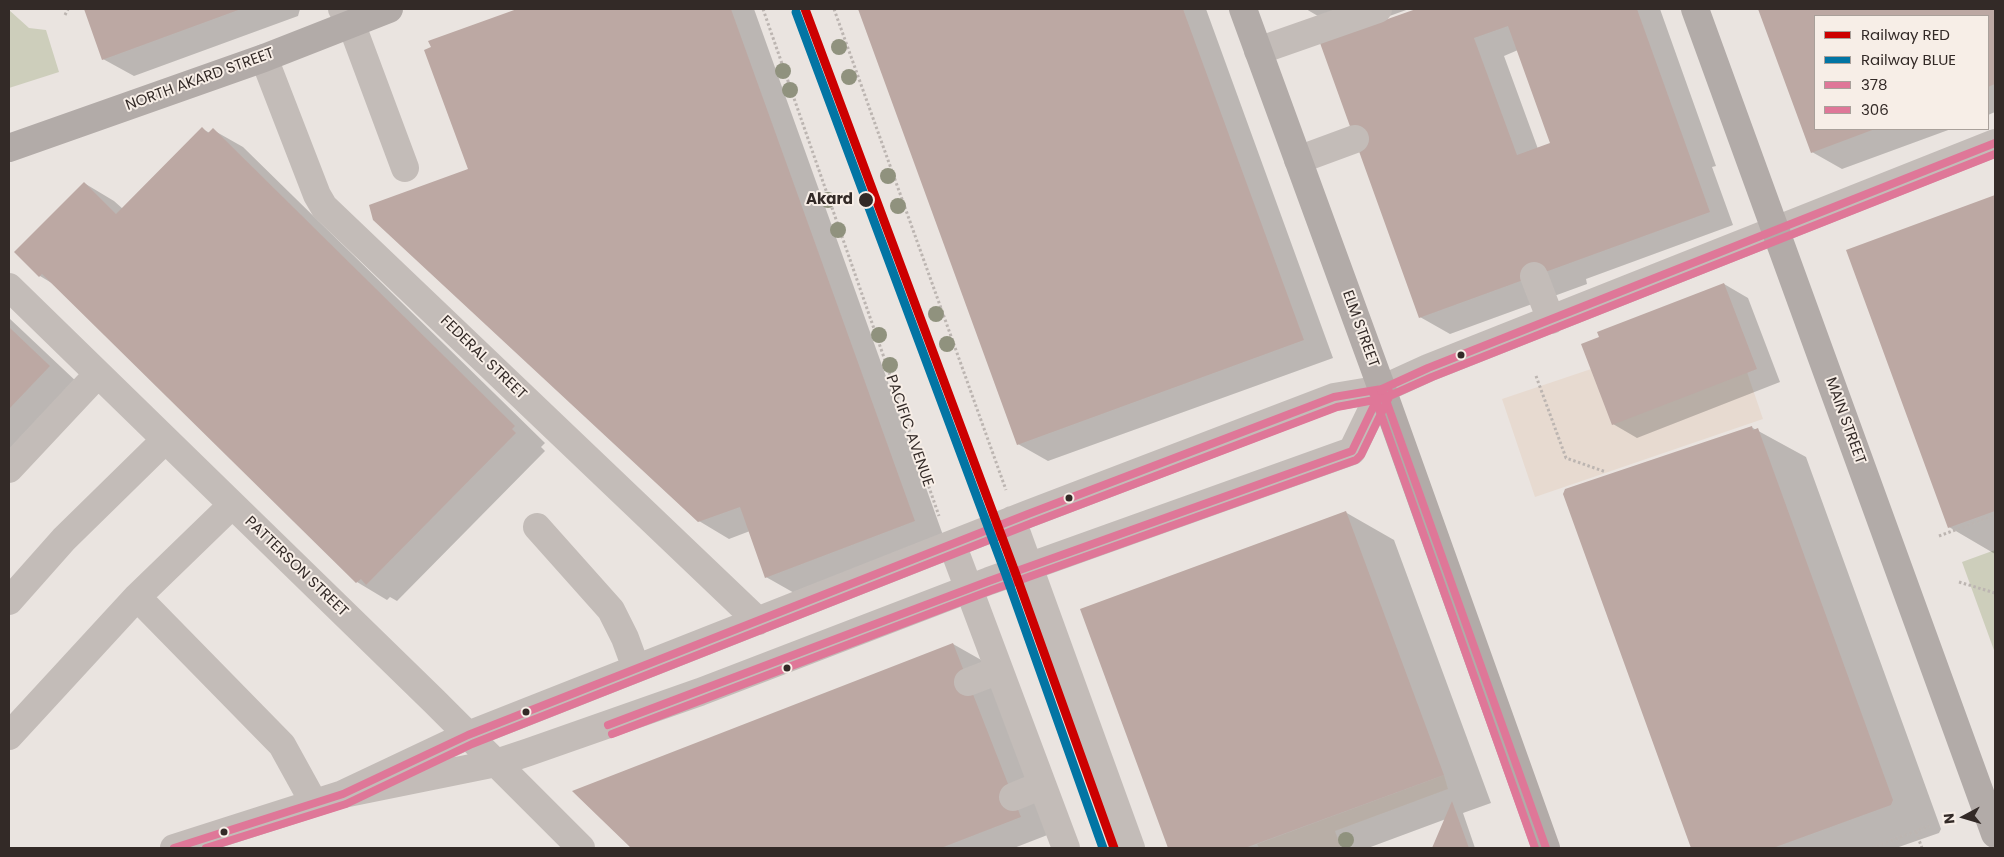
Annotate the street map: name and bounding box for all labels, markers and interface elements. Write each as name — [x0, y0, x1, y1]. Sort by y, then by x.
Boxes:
legend — [1814, 15, 1989, 130]
text: Railway RED — [1861, 24, 1950, 45]
street label: NORTH AKARD STREET — [123, 45, 277, 115]
text: Railway BLUE — [1861, 49, 1956, 70]
text: 378 — [1861, 74, 1888, 95]
text: 306 — [1861, 99, 1889, 120]
place label: Akard — [806, 191, 853, 209]
marker: Akard — [857, 191, 875, 209]
street label: ELM STREET — [1338, 288, 1382, 370]
street label: FEDERAL STREET — [436, 312, 530, 404]
unlabelled marker — [1456, 350, 1466, 360]
street label: PACIFIC AVENUE — [881, 373, 937, 489]
street label: MAIN STREET — [1821, 375, 1869, 467]
unlabelled marker — [1064, 493, 1074, 503]
street label: PATTERSON STREET — [241, 513, 351, 621]
unlabelled marker — [782, 663, 792, 673]
unlabelled marker — [521, 707, 531, 717]
north arrow — [1939, 792, 1989, 842]
text: N — [1939, 812, 1960, 825]
unlabelled marker — [219, 827, 229, 837]

